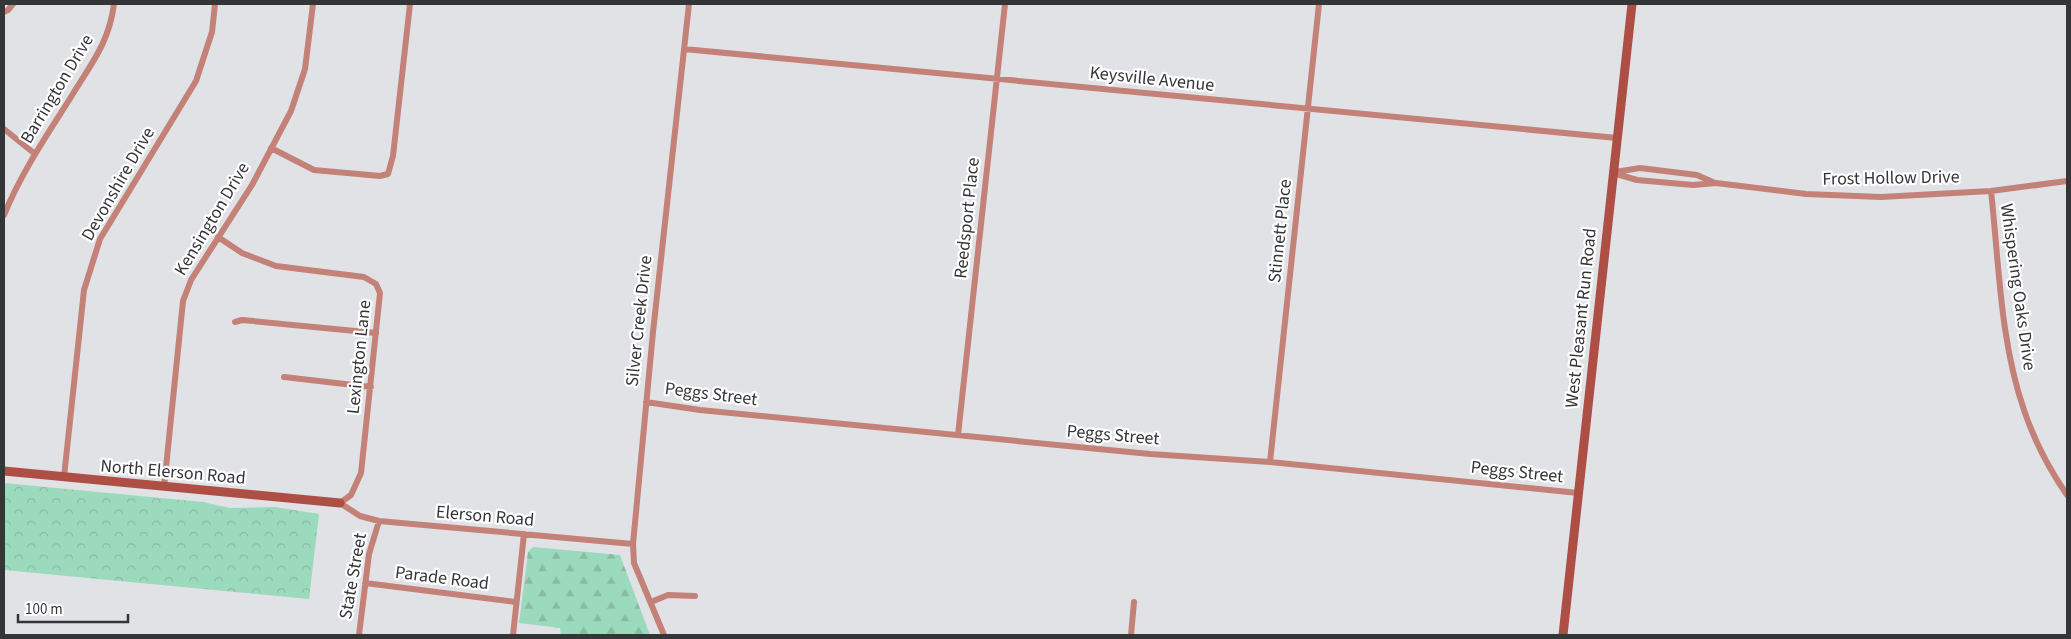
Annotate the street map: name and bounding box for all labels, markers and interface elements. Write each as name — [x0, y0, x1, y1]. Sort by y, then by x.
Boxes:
street label: Barrington Drive — [14, 30, 100, 148]
street label: Keysville Avenue — [1088, 60, 1216, 98]
street label: Devonshire Drive — [75, 123, 161, 245]
street label: Reedsport Place — [948, 156, 986, 280]
street label: Kensington Drive — [168, 158, 256, 280]
street label: Frost Hollow Drive — [1822, 164, 1960, 192]
street label: Stinnett Place — [1262, 178, 1298, 284]
street label: Whispering Oaks Drive — [1994, 202, 2042, 372]
street label: West Pleasant Run Road — [1559, 227, 1603, 409]
street label: Silver Creek Drive — [620, 254, 658, 388]
street label: Lexington Lane — [341, 299, 377, 415]
street label: Peggs Street — [663, 376, 759, 412]
street label: Peggs Street — [1066, 418, 1160, 452]
street label: North Elerson Road — [99, 453, 247, 491]
street label: Peggs Street — [1470, 455, 1564, 489]
street label: Elerson Road — [435, 499, 535, 533]
street label: State Street — [333, 531, 373, 621]
street label: Parade Road — [394, 560, 490, 596]
scale bar — [18, 592, 128, 624]
text: 100 m — [25, 599, 63, 620]

